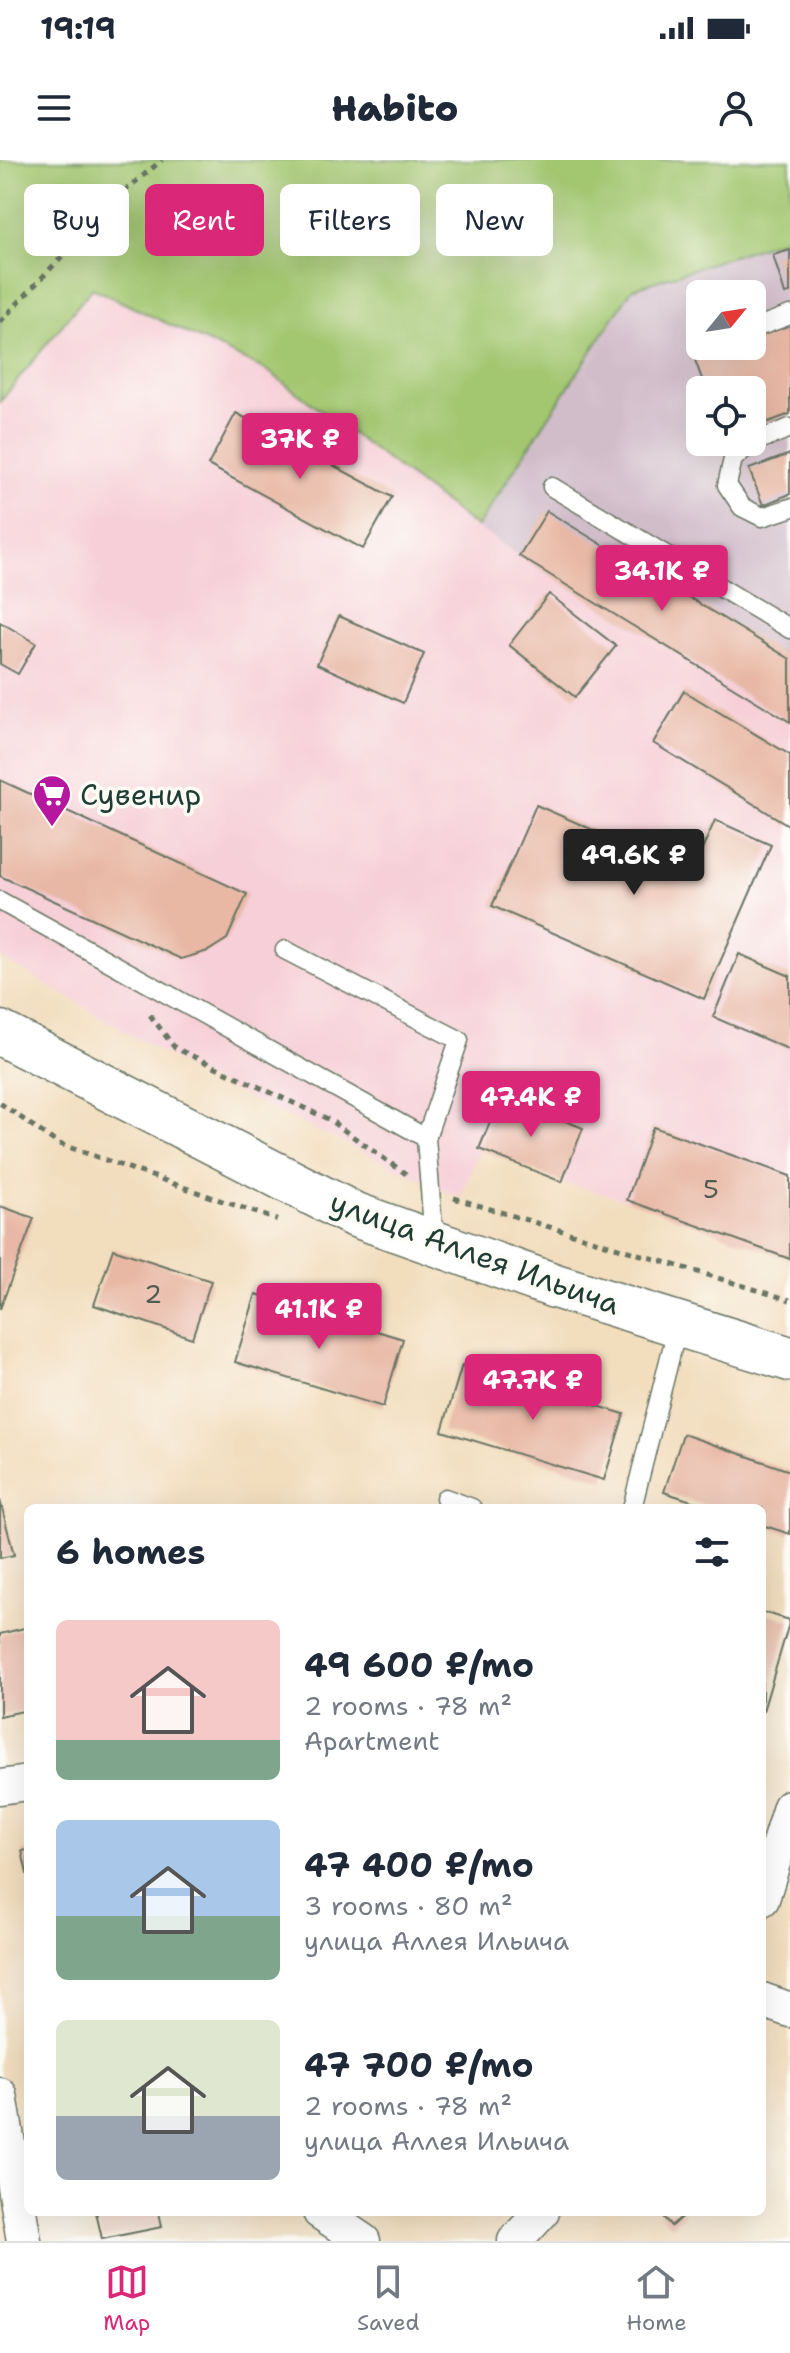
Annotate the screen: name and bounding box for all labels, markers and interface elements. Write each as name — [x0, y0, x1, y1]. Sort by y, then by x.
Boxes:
text: 19:19 — [40, 8, 116, 49]
text: Habito — [331, 84, 459, 133]
icon: menu — [32, 86, 76, 130]
icon: person — [714, 86, 758, 130]
chip: Buy — [24, 184, 129, 256]
chip: Rent — [145, 184, 264, 256]
chip: Filters — [280, 184, 420, 256]
chip: New — [436, 184, 553, 256]
north arrow — [686, 280, 766, 360]
map controls — [686, 280, 766, 456]
button: locate — [686, 376, 766, 456]
pin: 37K ₽ — [244, 413, 356, 481]
text: 37K ₽ — [260, 421, 340, 456]
pin: 34.1K ₽ — [588, 545, 736, 613]
text: 34.1K ₽ — [614, 553, 710, 588]
supermarket icon: Сувенир — [31, 773, 73, 828]
place label: Сувенир — [80, 774, 201, 815]
pin: 49.6K ₽ — [560, 829, 708, 897]
text: 49.6K ₽ — [581, 837, 687, 872]
pin: 47.4K ₽ — [457, 1071, 605, 1139]
text: 47.4K ₽ — [480, 1079, 582, 1114]
house number: 5 — [703, 1171, 719, 1206]
street label: улица Аллея Ильича — [324, 1181, 626, 1325]
house number: 2 — [144, 1276, 162, 1311]
pin: 41.1K ₽ — [245, 1283, 393, 1351]
text: 41.1K ₽ — [275, 1291, 363, 1326]
pin: 47.7K ₽ — [459, 1354, 607, 1422]
text: 47.7K ₽ — [483, 1362, 583, 1397]
text: 6 homes — [56, 1529, 205, 1575]
icon: filters — [690, 1530, 734, 1574]
text: 49 600 ₽/mo — [304, 1642, 534, 1688]
icon: home — [120, 1652, 216, 1748]
text: 2 rooms · 78 m² — [304, 1688, 512, 1723]
text: Apartment — [304, 1723, 440, 1758]
text: 47 400 ₽/mo — [304, 1842, 534, 1888]
icon: home — [120, 1852, 216, 1948]
text: 3 rooms · 80 m² — [304, 1888, 513, 1923]
text: улица Аллея Ильича — [304, 1923, 569, 1958]
text: 47 700 ₽/mo — [304, 2042, 534, 2088]
icon: home — [120, 2052, 216, 2148]
text: 2 rooms · 78 m² — [304, 2088, 512, 2123]
text: улица Аллея Ильича — [304, 2123, 569, 2158]
tab: Map — [103, 2260, 150, 2337]
tab: Saved — [357, 2260, 420, 2337]
tab: Home — [626, 2260, 687, 2337]

